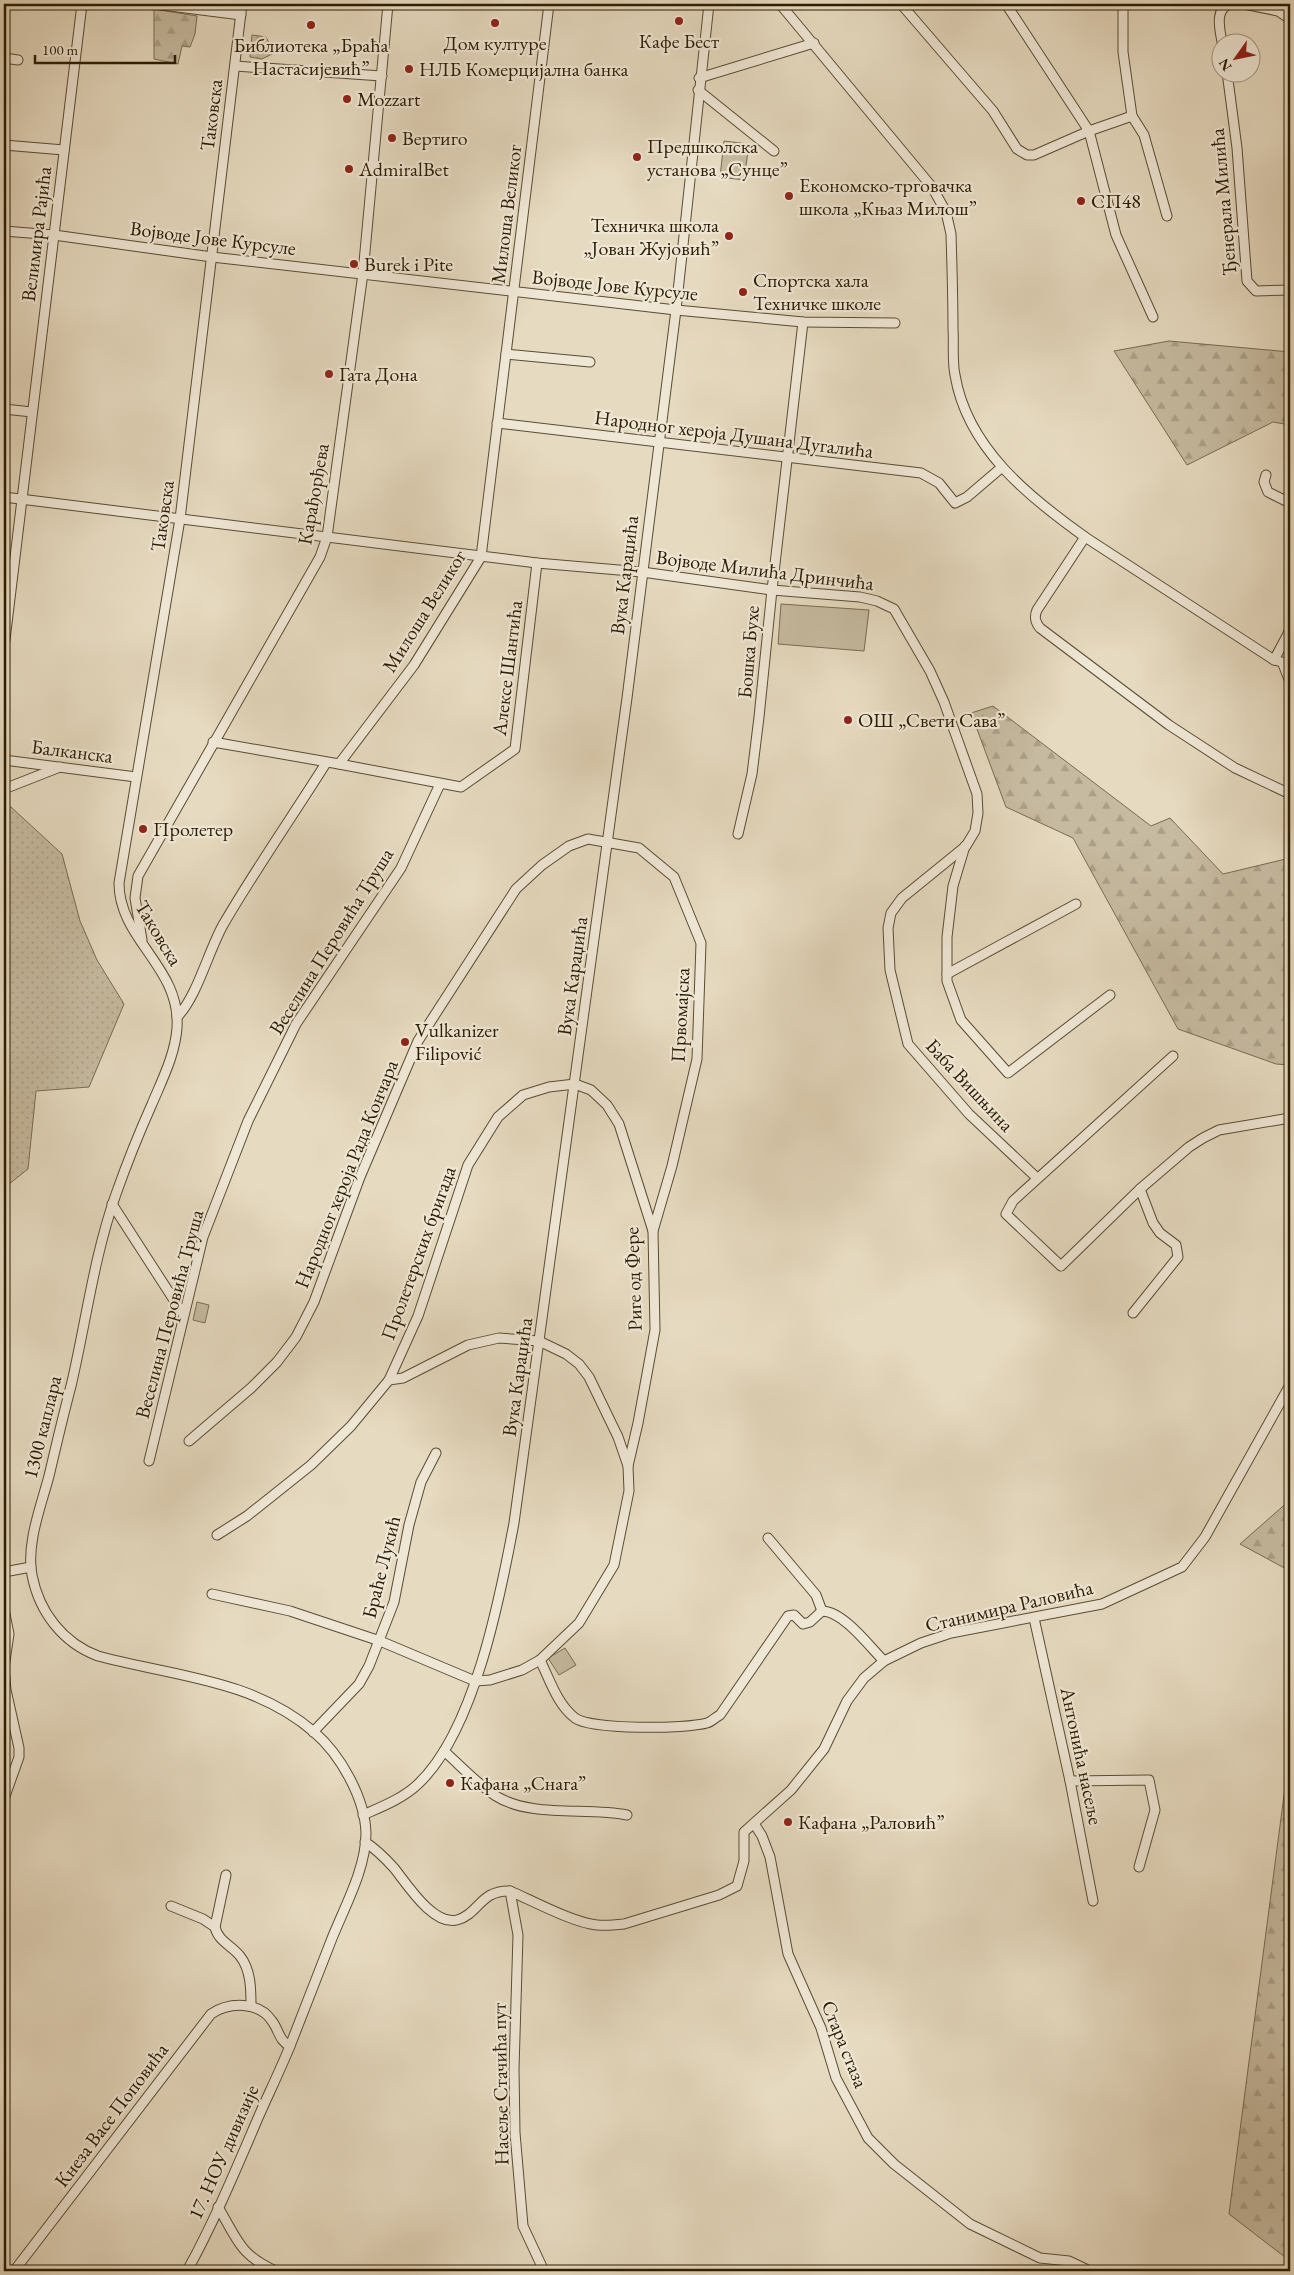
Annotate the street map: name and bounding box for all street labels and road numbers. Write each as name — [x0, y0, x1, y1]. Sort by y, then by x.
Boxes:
street label: Таковска — [194, 78, 228, 152]
street label: Ђенерала Милића — [1204, 127, 1242, 277]
street label: Милоша Великог — [485, 143, 527, 285]
street label: Велимира Рајића — [15, 165, 57, 303]
street label: Војводе Јове Курсуле — [129, 215, 298, 261]
street label: Војводе Јове Курсуле — [531, 263, 700, 307]
street label: Народног хероја Душана Дугалића — [593, 404, 875, 464]
street label: Карађорђева — [291, 441, 335, 547]
street label: Таковска — [144, 479, 180, 553]
street label: Вука Караџића — [604, 514, 644, 636]
street label: Војводе Милића Дринчића — [655, 544, 875, 596]
street label: Милоша Великог — [376, 545, 472, 677]
street label: Алексе Шантића — [486, 599, 528, 738]
street label: Бошка Бухе — [731, 604, 765, 700]
street label: Балканска — [30, 733, 114, 769]
street label: Веселина Перовића Труша — [263, 843, 399, 1039]
street label: Таковска — [129, 895, 189, 971]
street label: Вука Караџића — [551, 915, 593, 1037]
street label: Првомајска — [665, 967, 695, 1063]
street label: Баба Вишњина — [920, 1033, 1020, 1137]
street label: Народног хероја Рада Кончара — [288, 1056, 404, 1292]
street label: Пролетерских бригада — [374, 1162, 462, 1344]
street label: Веселина Перовића Труша — [129, 1207, 209, 1421]
street label: Риге од Фере — [618, 1226, 648, 1332]
street label: Вука Караџића — [496, 1316, 538, 1438]
street label: 1300 каплара — [17, 1373, 67, 1481]
street label: Браће Лукић — [356, 1513, 406, 1621]
street label: Станимира Раловића — [923, 1574, 1095, 1638]
street label: Антонића насеље — [1055, 1684, 1109, 1827]
street label: Стара стаза — [816, 1996, 874, 2092]
street label: Насеље Стачића пут — [486, 2002, 514, 2166]
street label: Кнеза Васе Поповића — [48, 2038, 174, 2192]
street label: 17. НОУ дивизије — [182, 2080, 264, 2223]

